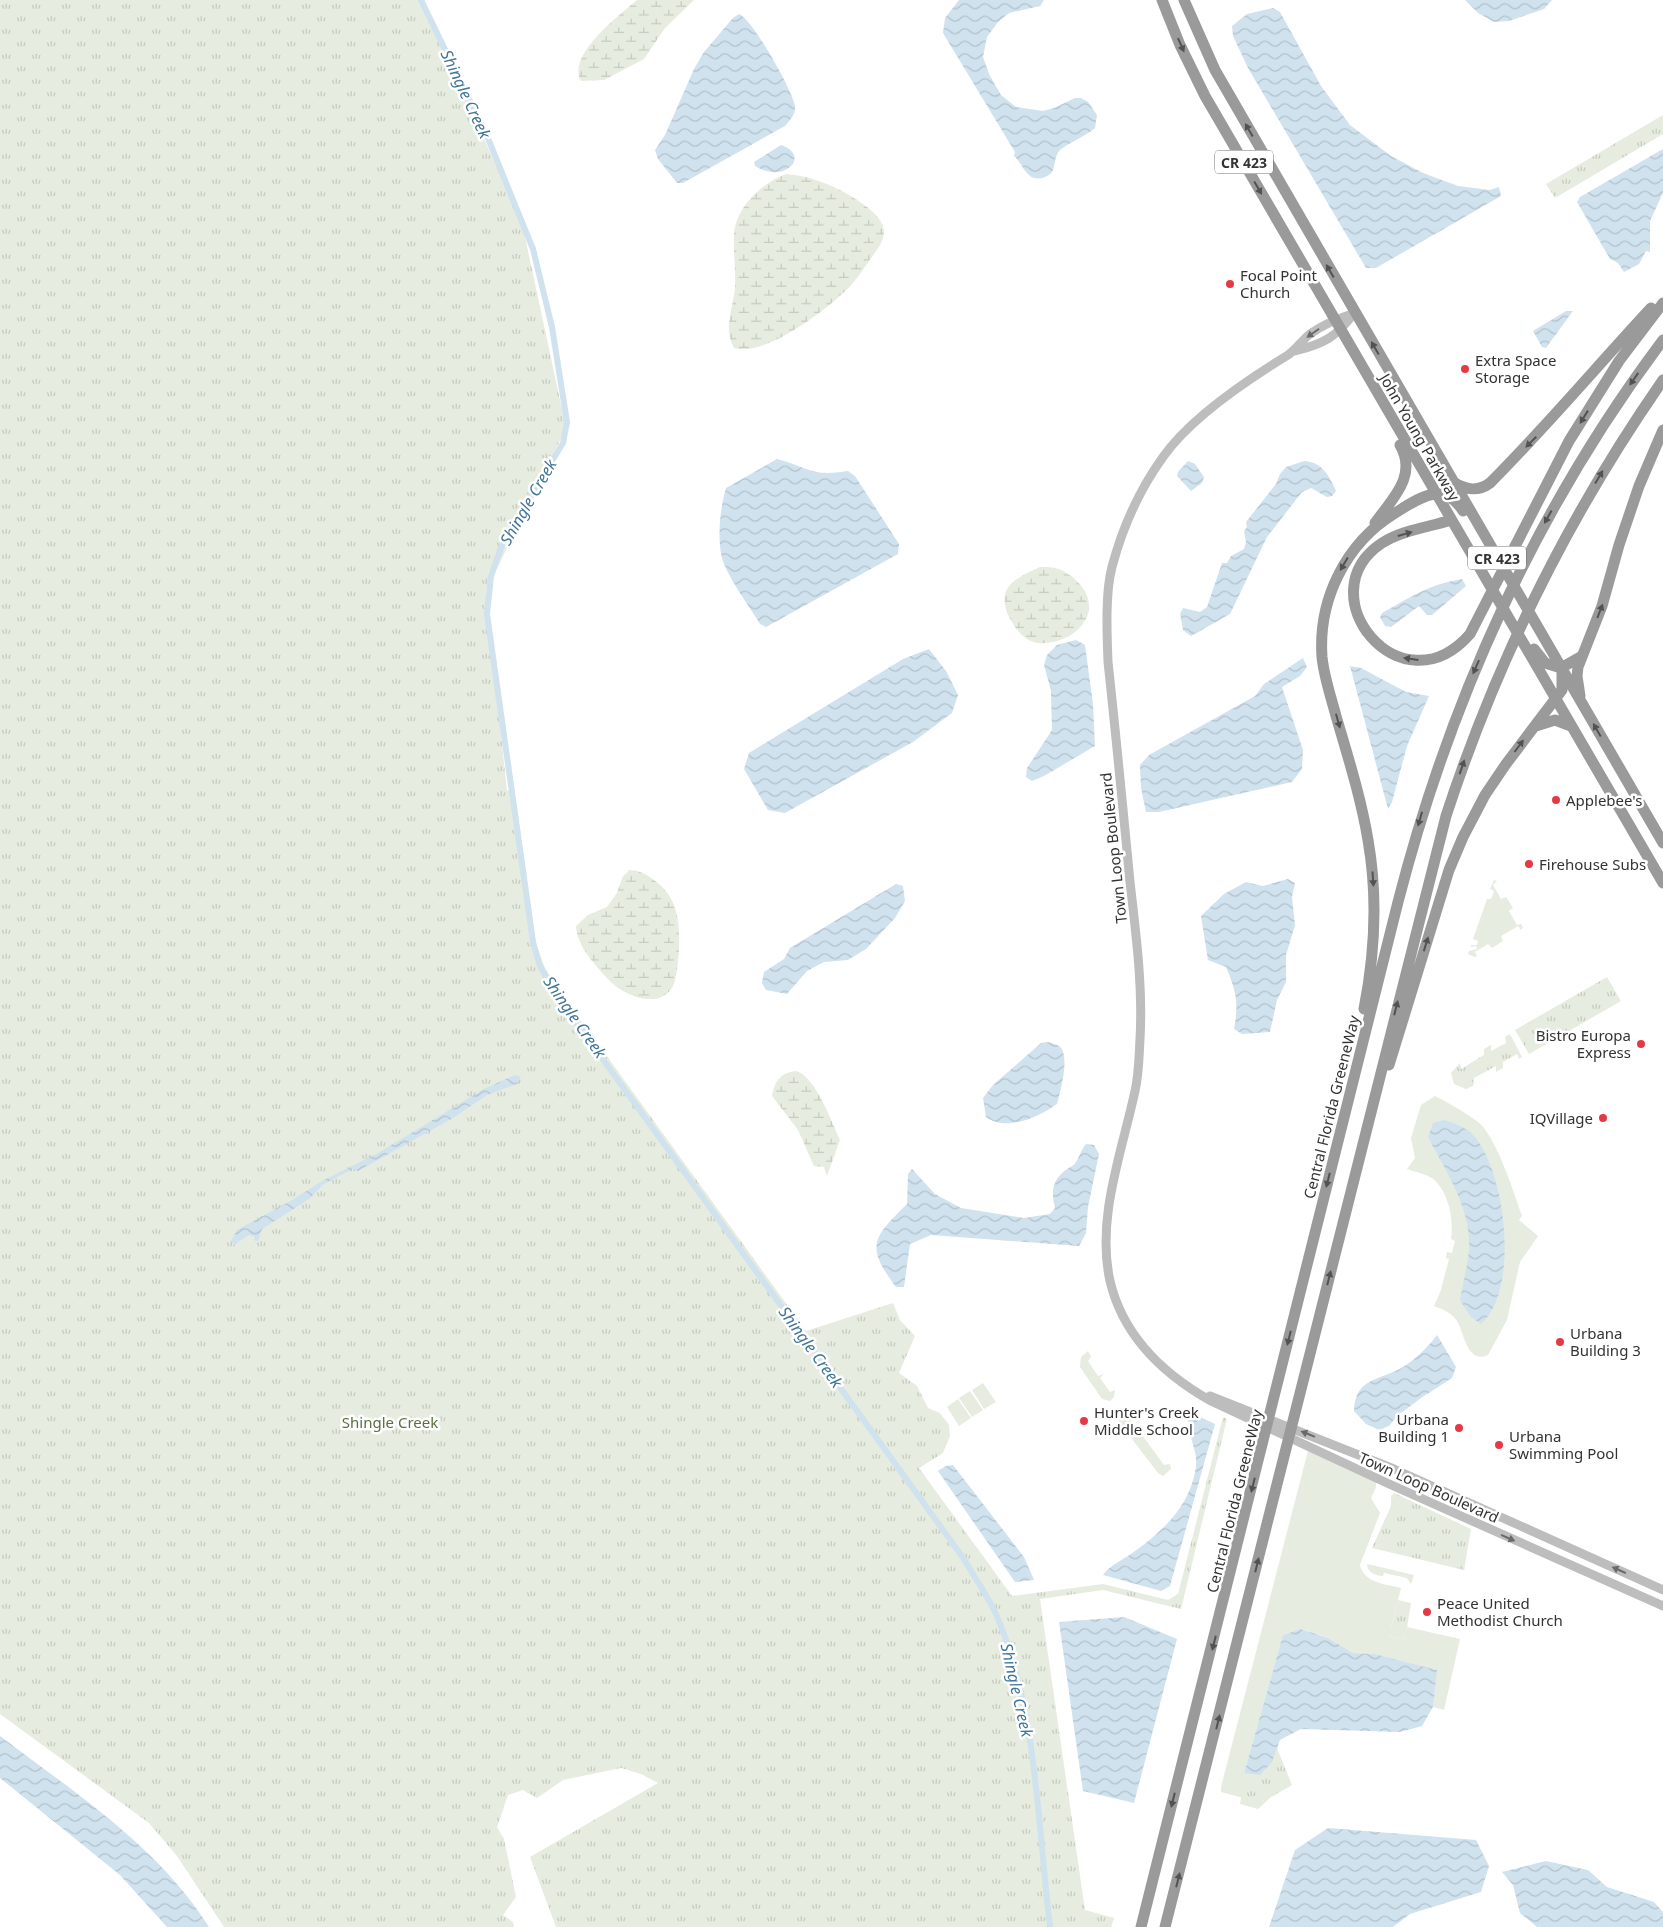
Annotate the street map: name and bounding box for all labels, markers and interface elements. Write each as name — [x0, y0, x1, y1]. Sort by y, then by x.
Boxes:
one-way arrow — [1177, 38, 1185, 52]
water label: Shingle Creek — [436, 46, 497, 143]
one-way arrow — [1245, 122, 1253, 137]
road number: CR 423 — [1215, 150, 1273, 173]
one-way arrow — [1254, 181, 1263, 194]
one-way arrow — [1326, 264, 1335, 277]
place label: Focal Point Church — [1240, 265, 1318, 302]
marker: Focal Point Church — [1224, 278, 1236, 290]
one-way arrow — [1306, 328, 1320, 338]
one-way arrow — [1371, 340, 1379, 355]
place label: Extra Space Storage — [1475, 350, 1556, 387]
marker: Extra Space Storage — [1459, 363, 1471, 375]
street label: John Young Parkway — [1374, 368, 1465, 504]
one-way arrow — [1629, 373, 1639, 386]
one-way arrow — [1579, 411, 1589, 424]
one-way arrow — [1525, 436, 1537, 448]
water label: Shingle Creek — [495, 454, 562, 549]
one-way arrow — [1595, 471, 1604, 484]
one-way arrow — [1544, 511, 1553, 524]
one-way arrow — [1398, 529, 1413, 537]
road number: CR 423 — [1468, 546, 1526, 570]
one-way arrow — [1339, 558, 1348, 571]
one-way arrow — [1596, 603, 1604, 618]
one-way arrow — [1403, 655, 1419, 663]
one-way arrow — [1472, 660, 1480, 674]
one-way arrow — [1334, 714, 1342, 729]
one-way arrow — [1592, 723, 1601, 736]
one-way arrow — [1514, 740, 1525, 753]
one-way arrow — [1458, 759, 1466, 774]
street label: Town Loop Boulevard — [1095, 772, 1131, 924]
place label: Applebee's — [1566, 790, 1642, 810]
marker: Applebee's — [1550, 794, 1562, 806]
one-way arrow — [1416, 812, 1424, 827]
place label: Firehouse Subs — [1539, 854, 1646, 874]
marker: Firehouse Subs — [1523, 858, 1535, 870]
one-way arrow — [1369, 872, 1377, 888]
one-way arrow — [1423, 936, 1431, 951]
water label: Shingle Creek — [539, 972, 612, 1063]
one-way arrow — [1392, 1000, 1400, 1015]
street label: Central Florida GreeneWay — [1299, 1013, 1364, 1201]
place label: Bistro Europa Express — [1536, 1025, 1631, 1062]
marker: Bistro Europa Express — [1635, 1038, 1647, 1050]
place label: IQVillage — [1530, 1108, 1593, 1128]
marker: IQVillage — [1597, 1112, 1609, 1124]
one-way arrow — [1324, 1173, 1332, 1188]
one-way arrow — [1325, 1270, 1333, 1285]
water label: Shingle Creek — [774, 1302, 849, 1393]
place label: Urbana Building 3 — [1570, 1323, 1641, 1360]
one-way arrow — [1285, 1331, 1293, 1346]
marker: Urbana Building 3 — [1554, 1336, 1566, 1348]
place label: Hunter's Creek Middle School — [1094, 1402, 1199, 1439]
street label: Central Florida GreeneWay — [1202, 1407, 1267, 1595]
place label: Urbana Building 1 — [1378, 1409, 1449, 1446]
park label: Shingle Creek — [342, 1412, 438, 1432]
marker: Hunter's Creek Middle School — [1078, 1415, 1090, 1427]
marker: Urbana Building 1 — [1453, 1422, 1465, 1434]
place label: Urbana Swimming Pool — [1509, 1426, 1618, 1463]
one-way arrow — [1301, 1429, 1316, 1437]
marker: Urbana Swimming Pool — [1493, 1439, 1505, 1451]
street label: Town Loop Boulevard — [1356, 1447, 1502, 1527]
one-way arrow — [1249, 1478, 1257, 1493]
one-way arrow — [1501, 1534, 1515, 1542]
one-way arrow — [1253, 1557, 1261, 1572]
one-way arrow — [1612, 1565, 1626, 1573]
place label: Peace United Methodist Church — [1437, 1593, 1563, 1630]
marker: Peace United Methodist Church — [1421, 1606, 1433, 1618]
one-way arrow — [1209, 1635, 1217, 1650]
water label: Shingle Creek — [996, 1641, 1039, 1740]
one-way arrow — [1214, 1715, 1222, 1730]
one-way arrow — [1169, 1793, 1177, 1808]
one-way arrow — [1174, 1872, 1182, 1887]

